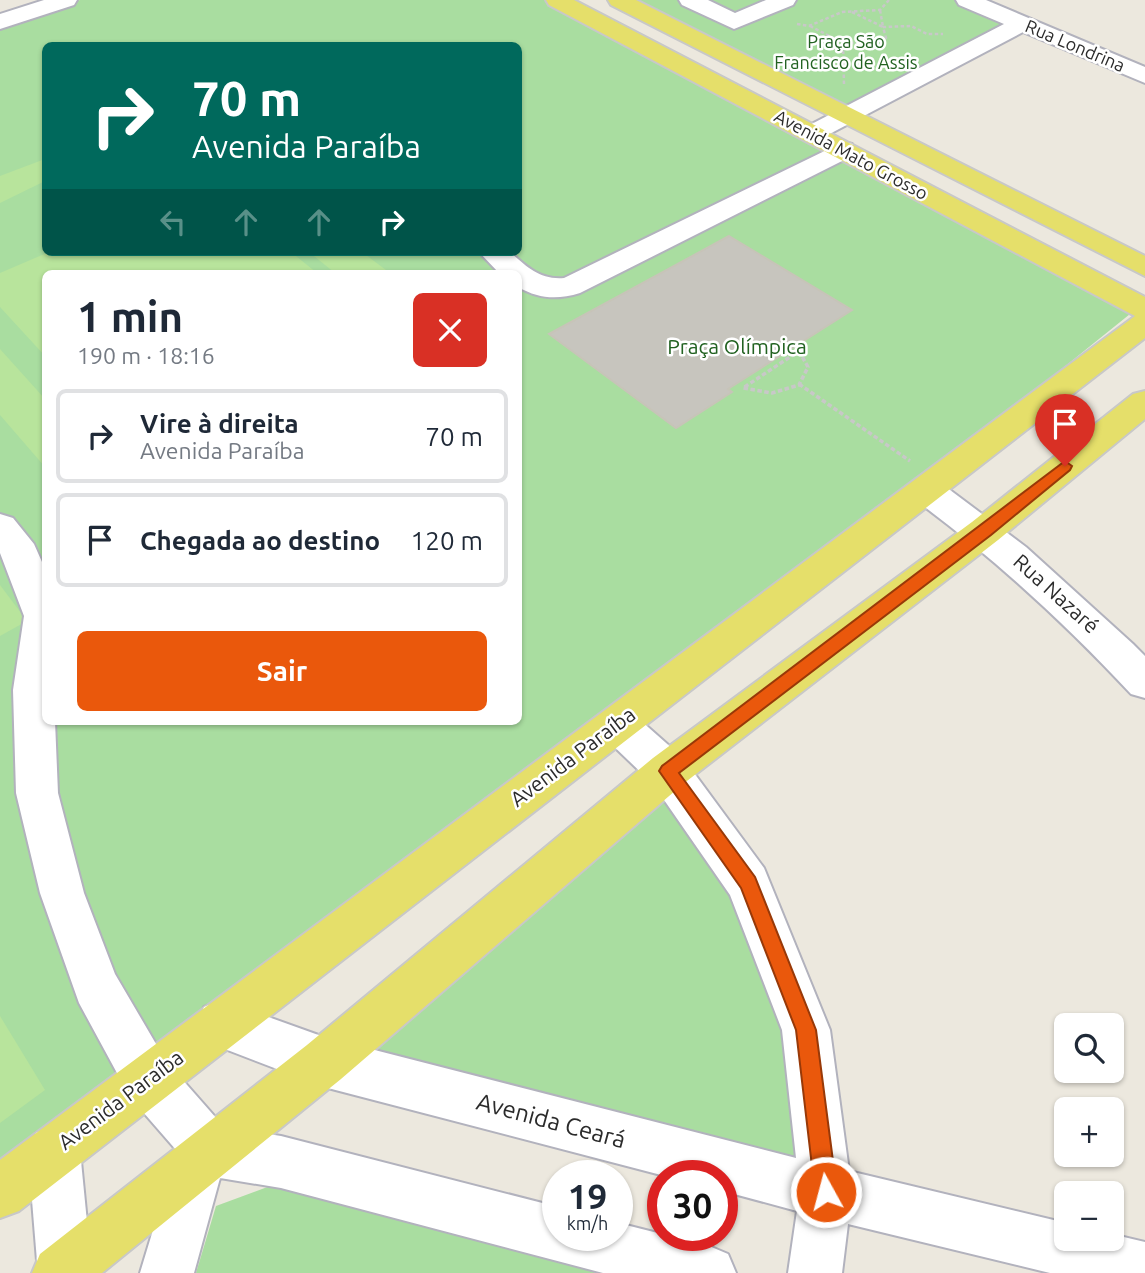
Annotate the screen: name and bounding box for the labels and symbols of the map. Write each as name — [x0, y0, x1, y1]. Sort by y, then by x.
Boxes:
street label: Rua Londrina — [1023, 15, 1128, 75]
park label: Praça São Francisco de Assis — [774, 31, 918, 72]
street label: Avenida Mato Grosso — [771, 105, 932, 203]
park label: Praça Olímpica — [667, 334, 807, 358]
pin — [1035, 394, 1095, 466]
street label: Rua Nazaré — [1009, 549, 1104, 638]
street label: Avenida Paraíba — [505, 701, 640, 811]
street label: Avenida Paraíba — [53, 1044, 188, 1154]
street label: Avenida Ceará — [474, 1088, 629, 1153]
position arrow — [789, 1155, 863, 1229]
speed limit sign: 30 — [647, 1160, 738, 1251]

